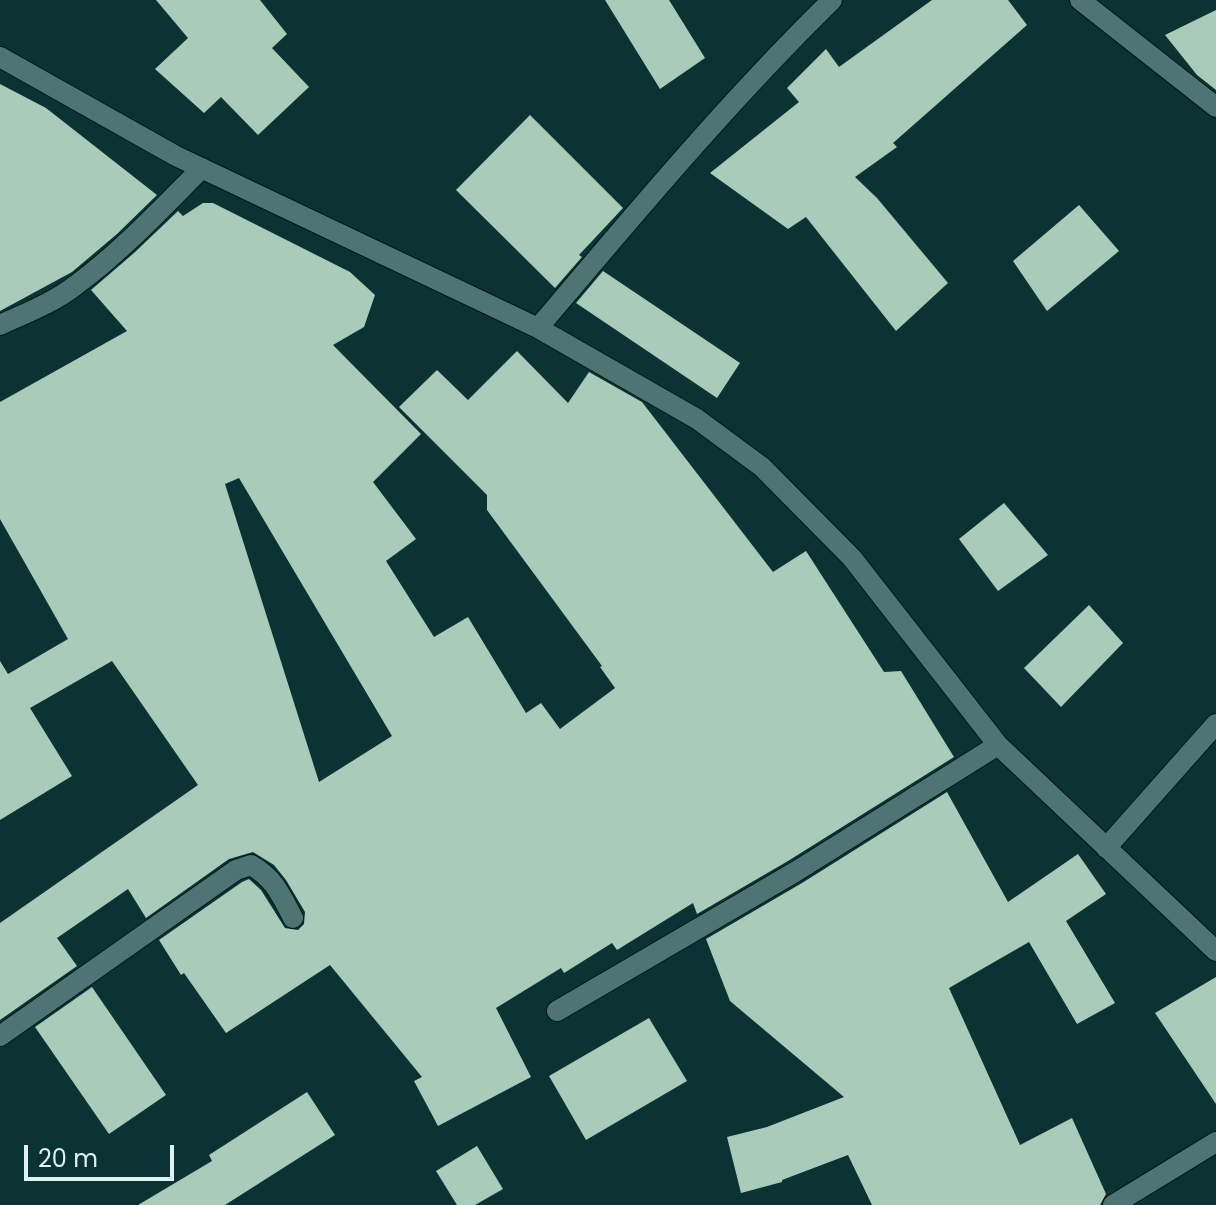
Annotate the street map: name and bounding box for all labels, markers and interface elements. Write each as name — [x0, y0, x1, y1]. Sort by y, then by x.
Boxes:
scale bar — [28, 1129, 178, 1179]
text: 20 m — [38, 1142, 98, 1175]

